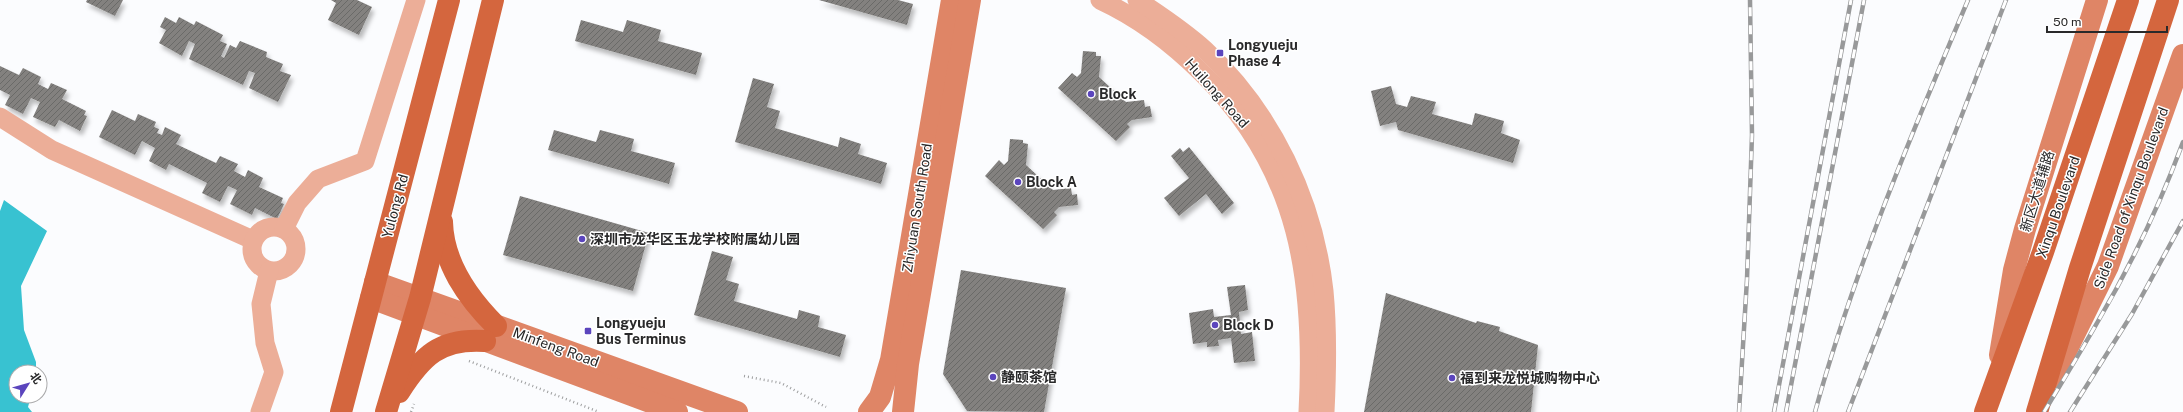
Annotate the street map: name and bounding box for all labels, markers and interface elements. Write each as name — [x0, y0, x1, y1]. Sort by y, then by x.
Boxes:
scale bar — [2047, 8, 2167, 34]
text: 50 m — [2053, 15, 2081, 29]
place label: Longyueju Phase 4 — [1228, 37, 1298, 69]
marker: Longyueju Phase 4 — [1215, 48, 1225, 58]
street label: Huilong Road — [1182, 55, 1252, 131]
place label: Block — [1099, 86, 1137, 102]
marker: Block — [1086, 89, 1096, 99]
street label: Side Road of Xinqu Boulevard — [2091, 105, 2171, 291]
street label: Zhiyuan South Road — [899, 142, 935, 274]
street label: 新区大道辅路 — [2017, 148, 2057, 234]
street label: Xinqu Boulevard — [2033, 154, 2083, 260]
street label: Yulong Rd — [379, 172, 411, 240]
place label: Block A — [1026, 174, 1077, 190]
marker: Block A — [1013, 177, 1023, 187]
place label: 深圳市龙华区玉龙学校附属幼儿园 — [590, 231, 800, 247]
marker: 深圳市龙华区玉龙学校附属幼儿园 — [577, 234, 587, 244]
place label: Longyueju Bus Terminus — [596, 315, 686, 347]
place label: Block D — [1223, 317, 1274, 333]
marker: Block D — [1210, 320, 1220, 330]
street label: Minfeng Road — [511, 324, 601, 370]
marker: Longyueju Bus Terminus — [583, 326, 593, 336]
north arrow — [8, 364, 48, 404]
place label: 静颐茶馆 — [1001, 369, 1057, 385]
text: 北 — [28, 370, 44, 386]
place label: 福到来龙悦城购物中心 — [1460, 370, 1600, 386]
marker: 静颐茶馆 — [988, 372, 998, 382]
marker: 福到来龙悦城购物中心 — [1447, 373, 1457, 383]

